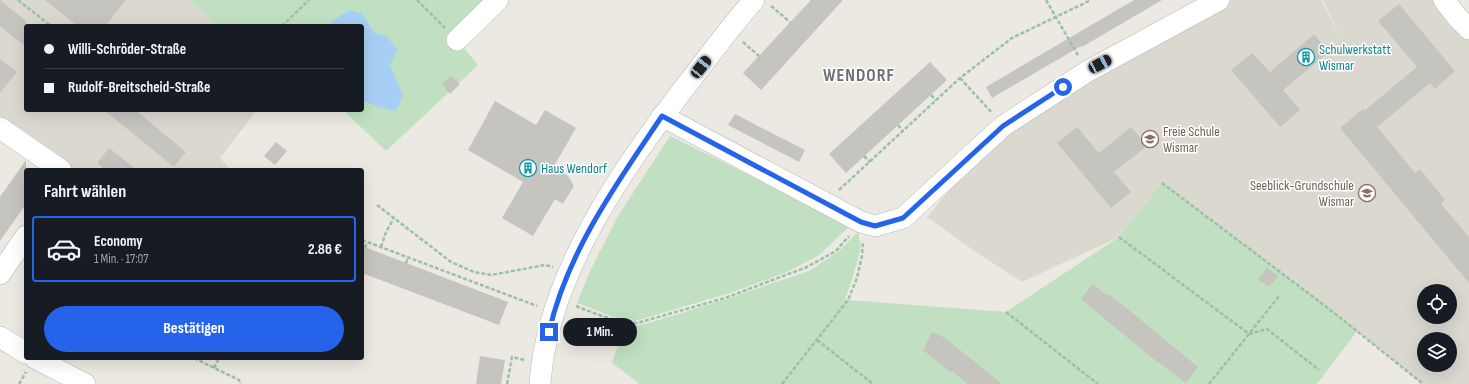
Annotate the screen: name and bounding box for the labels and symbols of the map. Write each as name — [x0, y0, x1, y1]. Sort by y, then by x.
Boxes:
place label: Schulwerkstatt Wismar — [1319, 41, 1391, 74]
building icon: Schulwerkstatt Wismar — [1296, 47, 1316, 67]
car — [1087, 53, 1113, 75]
car — [689, 54, 713, 80]
district label: WENDORF — [823, 65, 895, 86]
route start — [1054, 78, 1072, 96]
place label: Freie Schule Wismar — [1163, 123, 1220, 156]
school or university icon: Freie Schule Wismar — [1140, 129, 1160, 149]
building icon: Haus Wendorf — [518, 158, 538, 178]
place label: Haus Wendorf — [541, 160, 608, 177]
place label: Seeblick-Grundschule Wismar — [1250, 177, 1354, 210]
school or university icon: Seeblick-Grundschule Wismar — [1357, 183, 1377, 203]
callout: 1 Min. — [563, 318, 637, 346]
route end — [540, 323, 558, 341]

